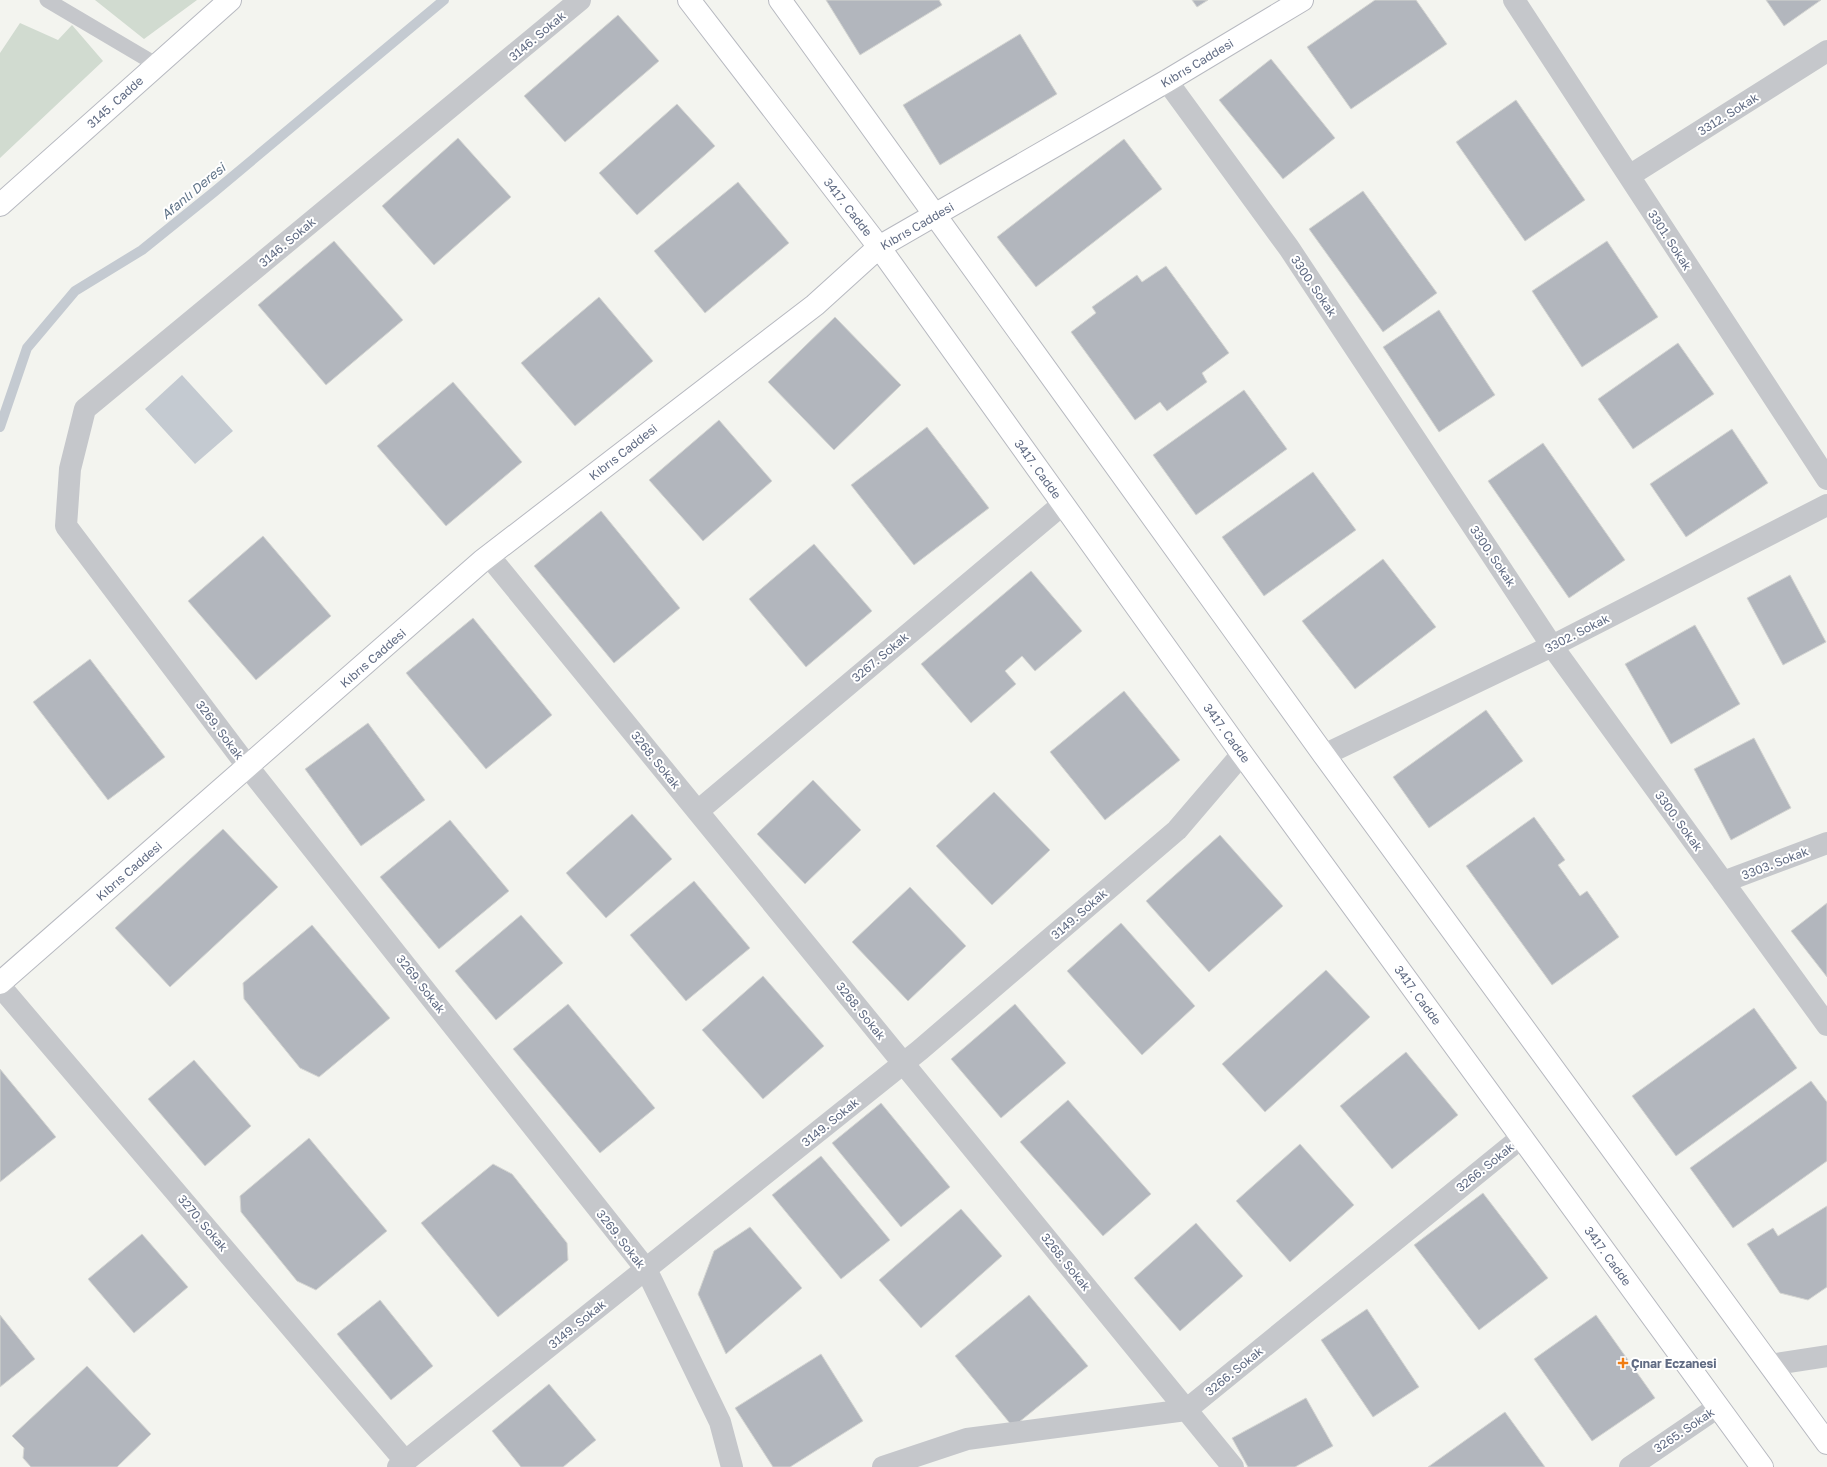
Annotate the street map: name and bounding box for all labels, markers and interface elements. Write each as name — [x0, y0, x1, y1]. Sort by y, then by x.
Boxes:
street label: 3146. Sokak — [506, 8, 568, 64]
street label: Kıbrıs Caddesi — [1158, 35, 1236, 91]
street label: 3145. Cadde — [84, 73, 146, 131]
street label: 3312. Sokak — [1695, 89, 1761, 139]
water label: Afanlı Deresi — [158, 159, 229, 222]
street label: 3417. Cadde — [821, 175, 875, 239]
street label: Kıbrıs Caddesi — [878, 199, 956, 253]
street label: 3301. Sokak — [1645, 207, 1695, 273]
street label: 3146. Sokak — [256, 214, 318, 270]
street label: 3300. Sokak — [1288, 253, 1340, 320]
street label: Kıbrıs Caddesi — [586, 421, 660, 483]
street label: 3417. Cadde — [1011, 436, 1065, 502]
street label: 3300. Sokak — [1467, 523, 1519, 590]
street label: 3302. Sokak — [1542, 610, 1612, 656]
street label: Kıbrıs Caddesi — [337, 625, 409, 691]
street label: 3267. Sokak — [849, 629, 912, 685]
street label: 3269. Sokak — [193, 697, 247, 763]
street label: 3417. Cadde — [1200, 700, 1254, 766]
street label: 3268. Sokak — [628, 728, 684, 792]
street label: 3300. Sokak — [1652, 788, 1706, 854]
street label: Kıbrıs Caddesi — [93, 838, 165, 904]
street label: 3303. Sokak — [1740, 843, 1811, 883]
street label: 3149. Sokak — [1048, 886, 1110, 942]
street label: 3269. Sokak — [393, 952, 449, 1016]
street label: 3417. Cadde — [1391, 962, 1445, 1028]
street label: 3268. Sokak — [833, 979, 889, 1043]
street label: 3149. Sokak — [798, 1094, 862, 1150]
street label: 3266. Sokak — [1453, 1139, 1517, 1195]
street label: 3270. Sokak — [175, 1192, 231, 1255]
street label: 3269. Sokak — [593, 1207, 649, 1271]
street label: 3417. Cadde — [1581, 1223, 1635, 1289]
street label: 3268. Sokak — [1038, 1230, 1094, 1294]
street label: 3149. Sokak — [545, 1296, 609, 1352]
street label: 3266. Sokak — [1202, 1343, 1266, 1399]
place label: Çınar Eczanesi — [1631, 1356, 1716, 1371]
marker: Çınar Eczanesi — [1618, 1358, 1628, 1368]
street label: 3265. Sokak — [1651, 1404, 1717, 1456]

